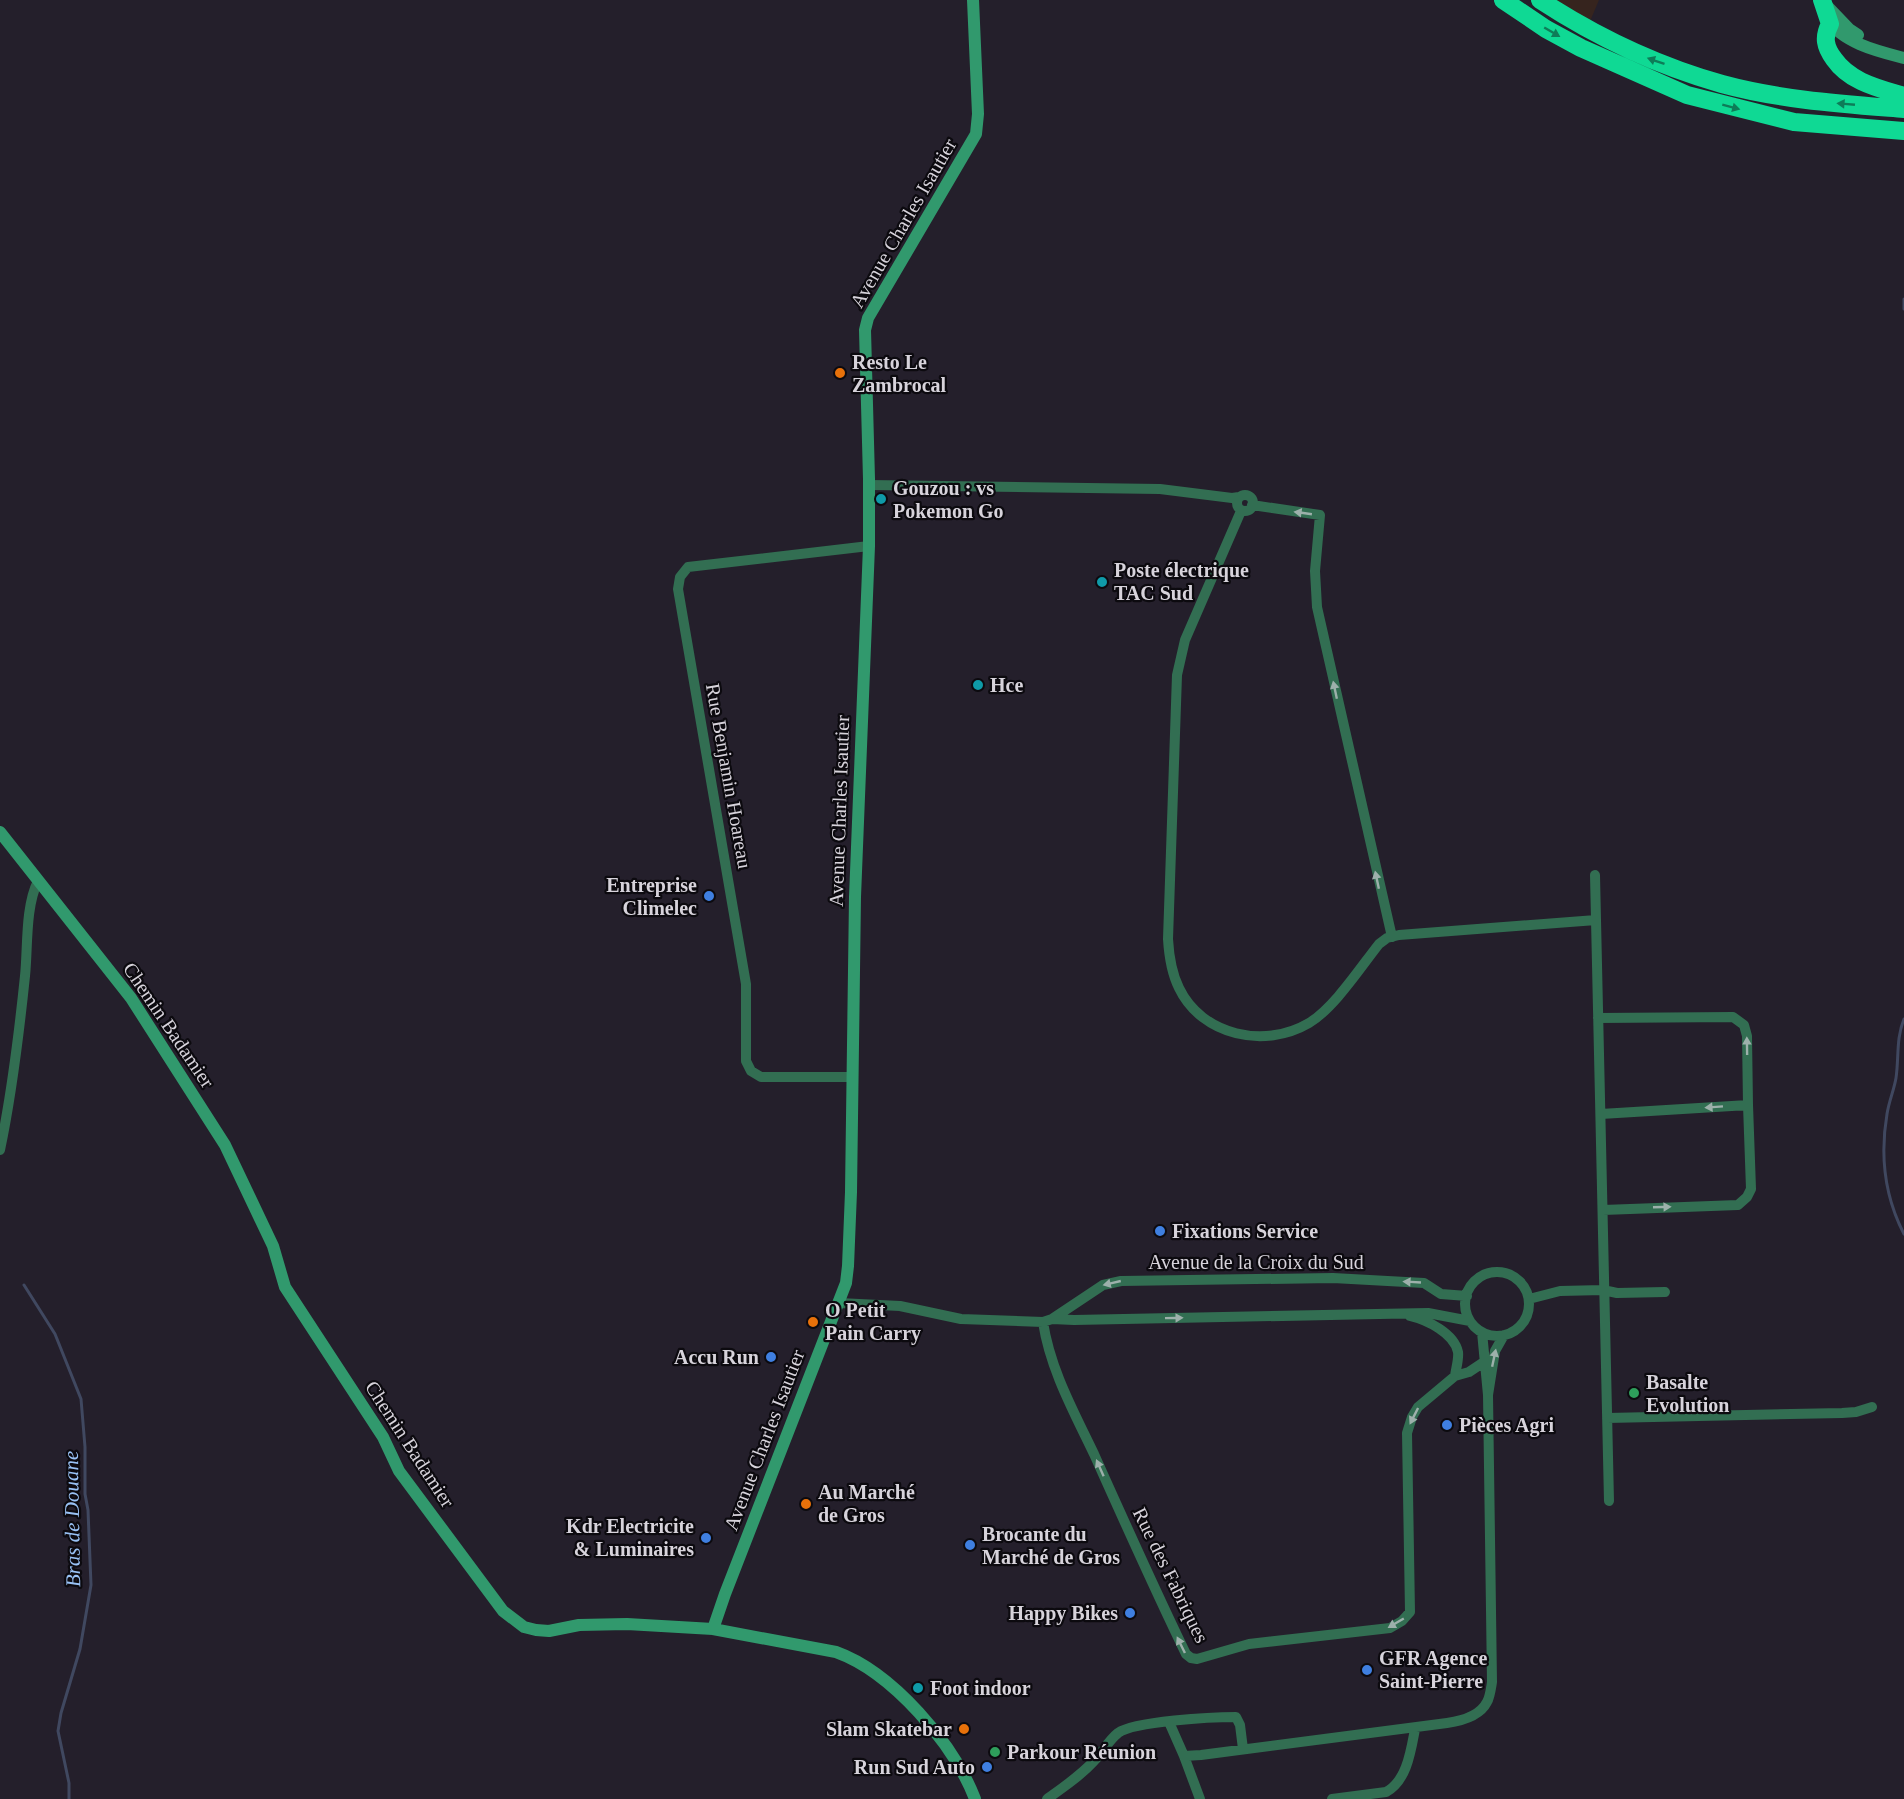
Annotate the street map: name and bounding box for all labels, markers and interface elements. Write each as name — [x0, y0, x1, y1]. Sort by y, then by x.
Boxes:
one-way arrow — [1544, 27, 1561, 37]
one-way arrow — [1647, 56, 1665, 65]
one-way arrow — [1836, 99, 1855, 109]
one-way arrow — [1722, 102, 1740, 112]
street label: Avenue Charles Isautier — [846, 134, 961, 312]
place label: Resto Le Zambrocal — [852, 351, 947, 396]
marker: Resto Le Zambrocal — [833, 366, 847, 380]
place label: Gouzou : vs Pokemon Go — [893, 477, 1004, 522]
marker: Gouzou : vs Pokemon Go — [874, 492, 888, 506]
one-way arrow — [1293, 508, 1312, 517]
place label: Poste électrique TAC Sud — [1114, 559, 1249, 604]
marker: Poste électrique TAC Sud — [1095, 575, 1109, 589]
place label: Hce — [990, 674, 1023, 696]
marker: Hce — [971, 678, 985, 692]
one-way arrow — [1330, 681, 1340, 699]
street label: Rue Benjamin Hoareau — [701, 682, 756, 871]
street label: Avenue Charles Isautier — [825, 714, 853, 907]
one-way arrow — [1372, 871, 1382, 890]
place label: Entreprise Climelec — [606, 874, 697, 919]
marker: Entreprise Climelec — [702, 889, 716, 903]
street label: Chemin Badamier — [119, 958, 219, 1092]
one-way arrow — [1742, 1037, 1752, 1056]
one-way arrow — [1704, 1102, 1723, 1112]
one-way arrow — [1652, 1203, 1671, 1212]
place label: Fixations Service — [1172, 1220, 1318, 1242]
marker: Fixations Service — [1153, 1224, 1167, 1238]
street label: Avenue de la Croix du Sud — [1148, 1251, 1364, 1273]
one-way arrow — [1402, 1277, 1421, 1286]
one-way arrow — [1102, 1279, 1121, 1288]
place label: O Petit Pain Carry — [825, 1299, 921, 1345]
one-way arrow — [1164, 1314, 1183, 1323]
marker: O Petit Pain Carry — [806, 1315, 820, 1329]
place label: Accu Run — [674, 1346, 759, 1368]
street label: Avenue Charles Isautier — [719, 1346, 809, 1533]
one-way arrow — [1490, 1349, 1500, 1367]
marker: Accu Run — [764, 1350, 778, 1364]
place label: Basalte Evolution — [1646, 1371, 1729, 1416]
street label: Chemin Badamier — [361, 1377, 459, 1512]
marker: Basalte Evolution — [1627, 1386, 1641, 1400]
one-way arrow — [1410, 1407, 1420, 1425]
place label: Pièces Agri — [1459, 1414, 1554, 1437]
marker: Pièces Agri — [1440, 1418, 1454, 1432]
water label: Bras de Douane — [59, 1451, 85, 1587]
one-way arrow — [1095, 1459, 1104, 1476]
place label: Au Marché de Gros — [818, 1481, 915, 1526]
marker: Au Marché de Gros — [799, 1497, 813, 1511]
street label: Rue des Fabriques — [1128, 1504, 1213, 1647]
place label: Kdr Electricite & Luminaires — [566, 1515, 694, 1560]
place label: Brocante du Marché de Gros — [982, 1523, 1120, 1568]
marker: Kdr Electricite & Luminaires — [699, 1531, 713, 1545]
marker: Brocante du Marché de Gros — [963, 1538, 977, 1552]
place label: Happy Bikes — [1009, 1602, 1118, 1625]
marker: Happy Bikes — [1123, 1606, 1137, 1620]
one-way arrow — [1387, 1618, 1404, 1628]
one-way arrow — [1177, 1636, 1186, 1653]
place label: GFR Agence Saint-Pierre — [1379, 1647, 1487, 1692]
marker: GFR Agence Saint-Pierre — [1360, 1663, 1374, 1677]
place label: Foot indoor — [930, 1677, 1031, 1699]
marker: Foot indoor — [911, 1681, 925, 1695]
place label: Slam Skatebar — [826, 1718, 952, 1740]
marker: Slam Skatebar — [957, 1722, 971, 1736]
place label: Parkour Réunion — [1007, 1741, 1156, 1763]
marker: Parkour Réunion — [988, 1745, 1002, 1759]
place label: Run Sud Auto — [854, 1756, 975, 1778]
marker: Run Sud Auto — [980, 1760, 994, 1774]

